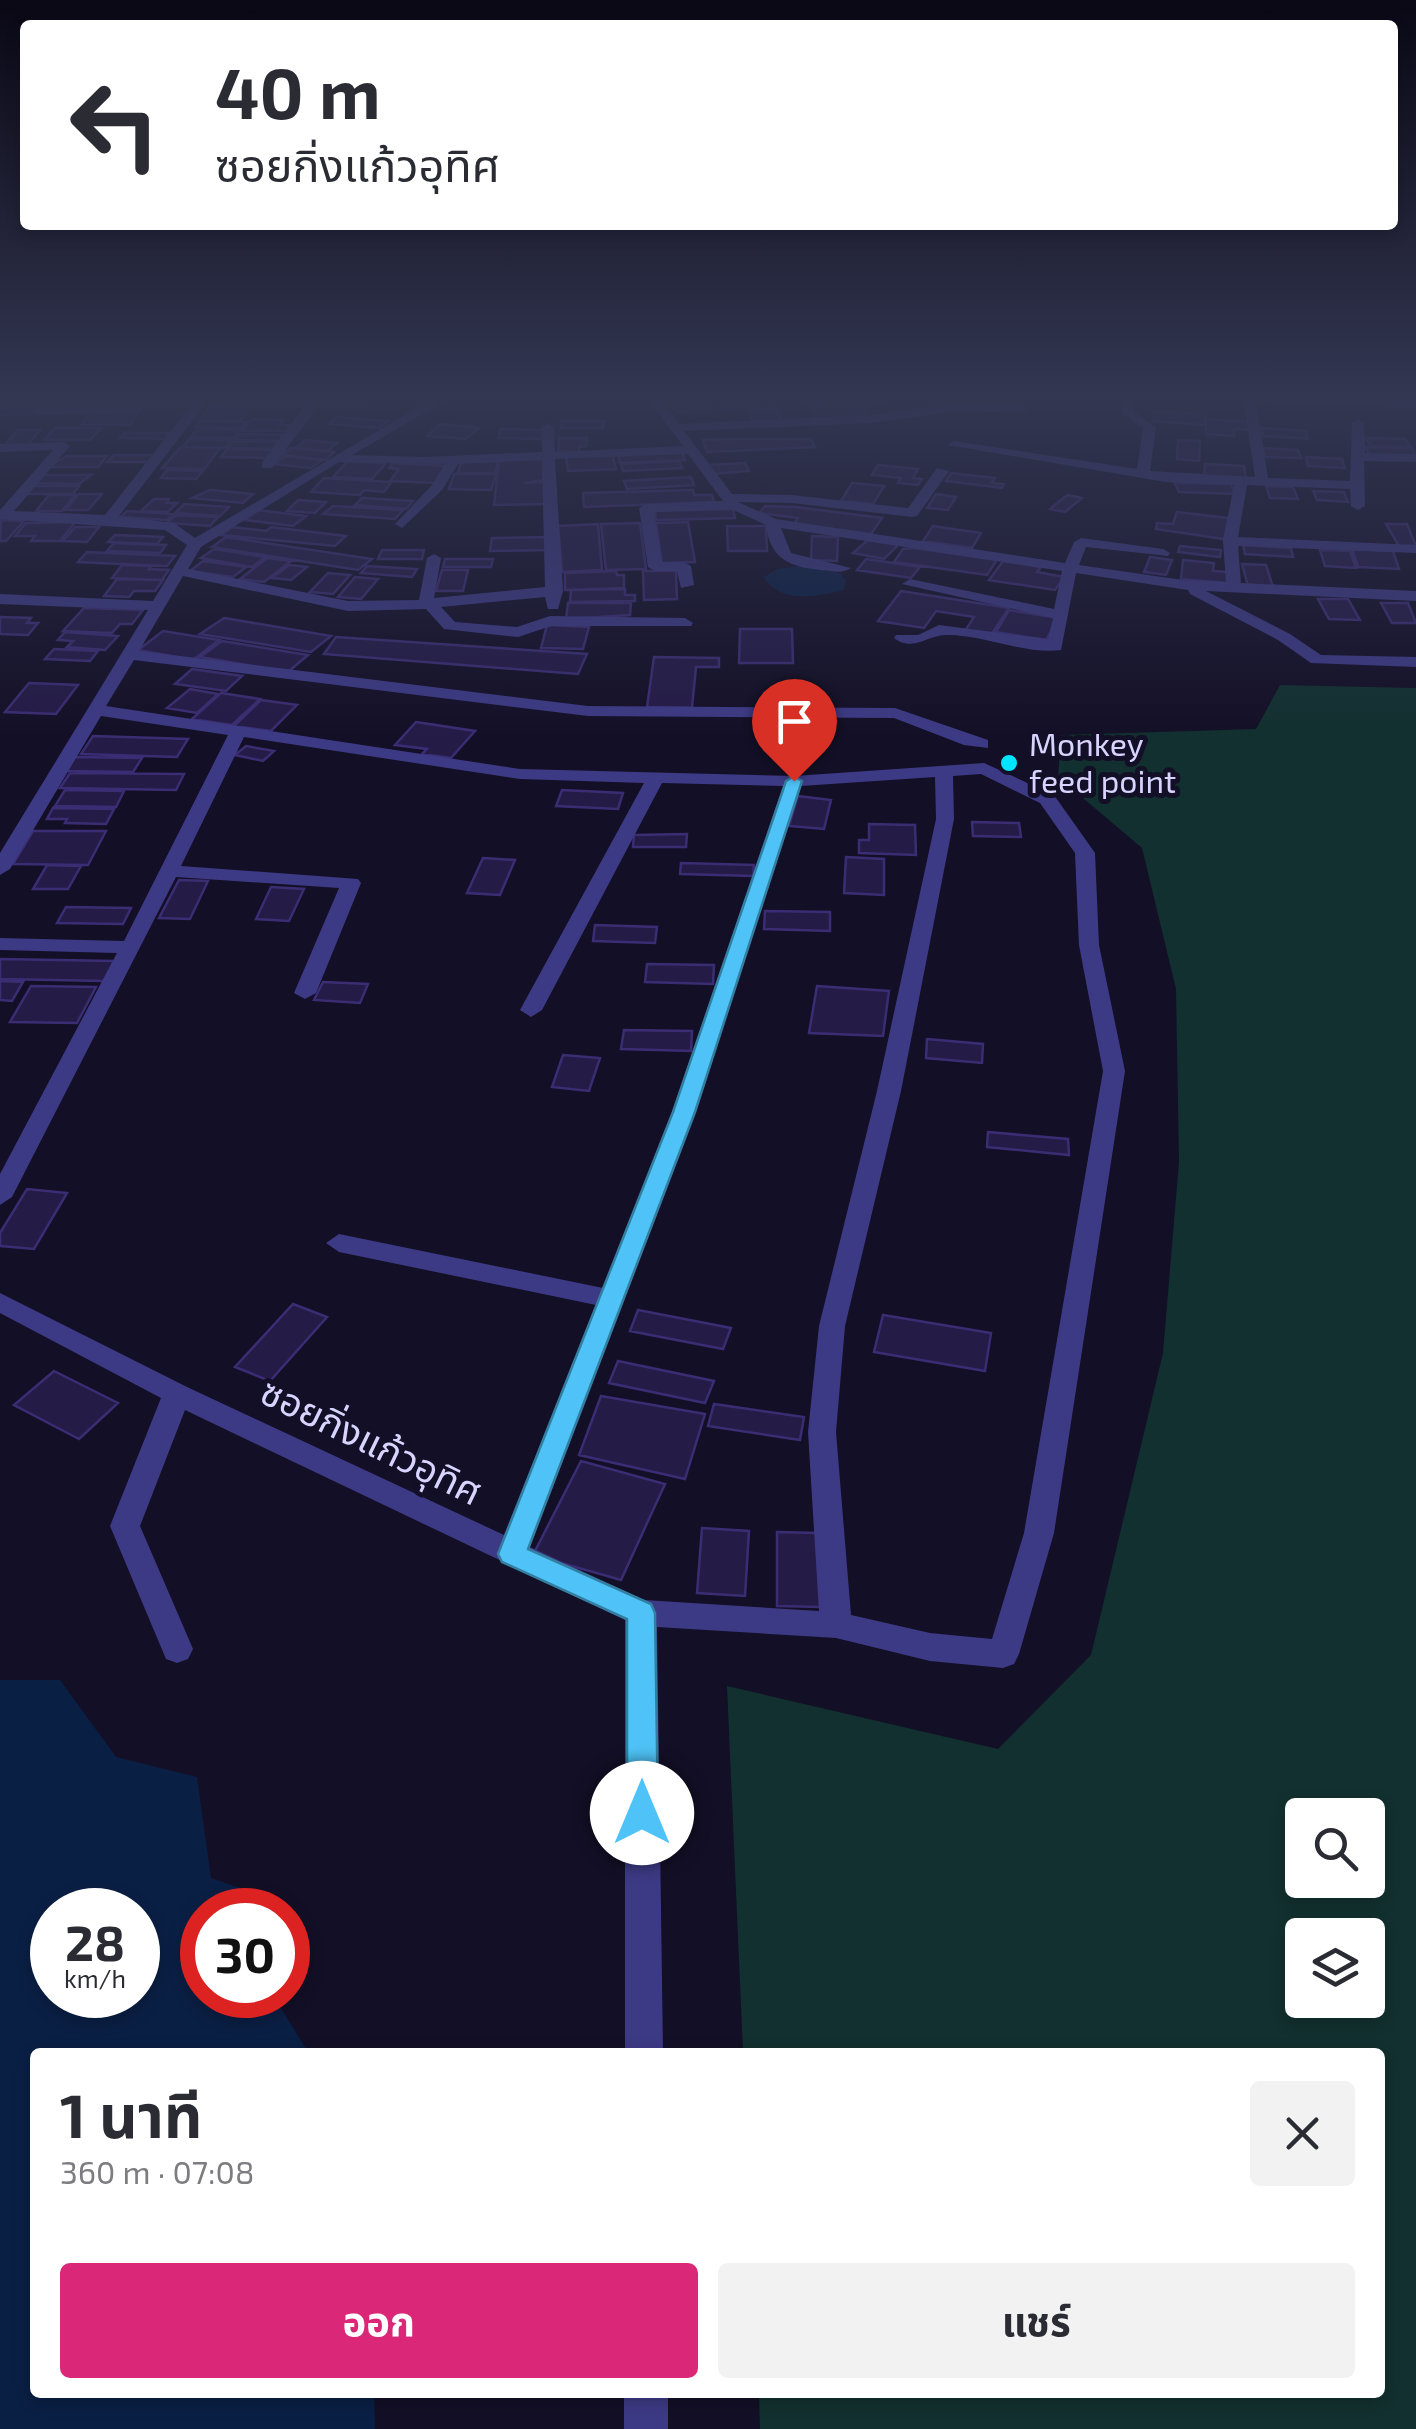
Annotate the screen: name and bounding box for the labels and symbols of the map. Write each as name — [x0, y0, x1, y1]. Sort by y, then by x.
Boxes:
pin — [752, 679, 837, 782]
place label: Monkey feed point — [1029, 724, 1176, 799]
marker: Monkey feed point — [998, 752, 1020, 774]
street label: ซอยกิ่งแก้วอุทิศ — [253, 1367, 490, 1515]
position arrow — [590, 1761, 694, 1865]
speed limit sign: 30 — [180, 1888, 310, 2018]

